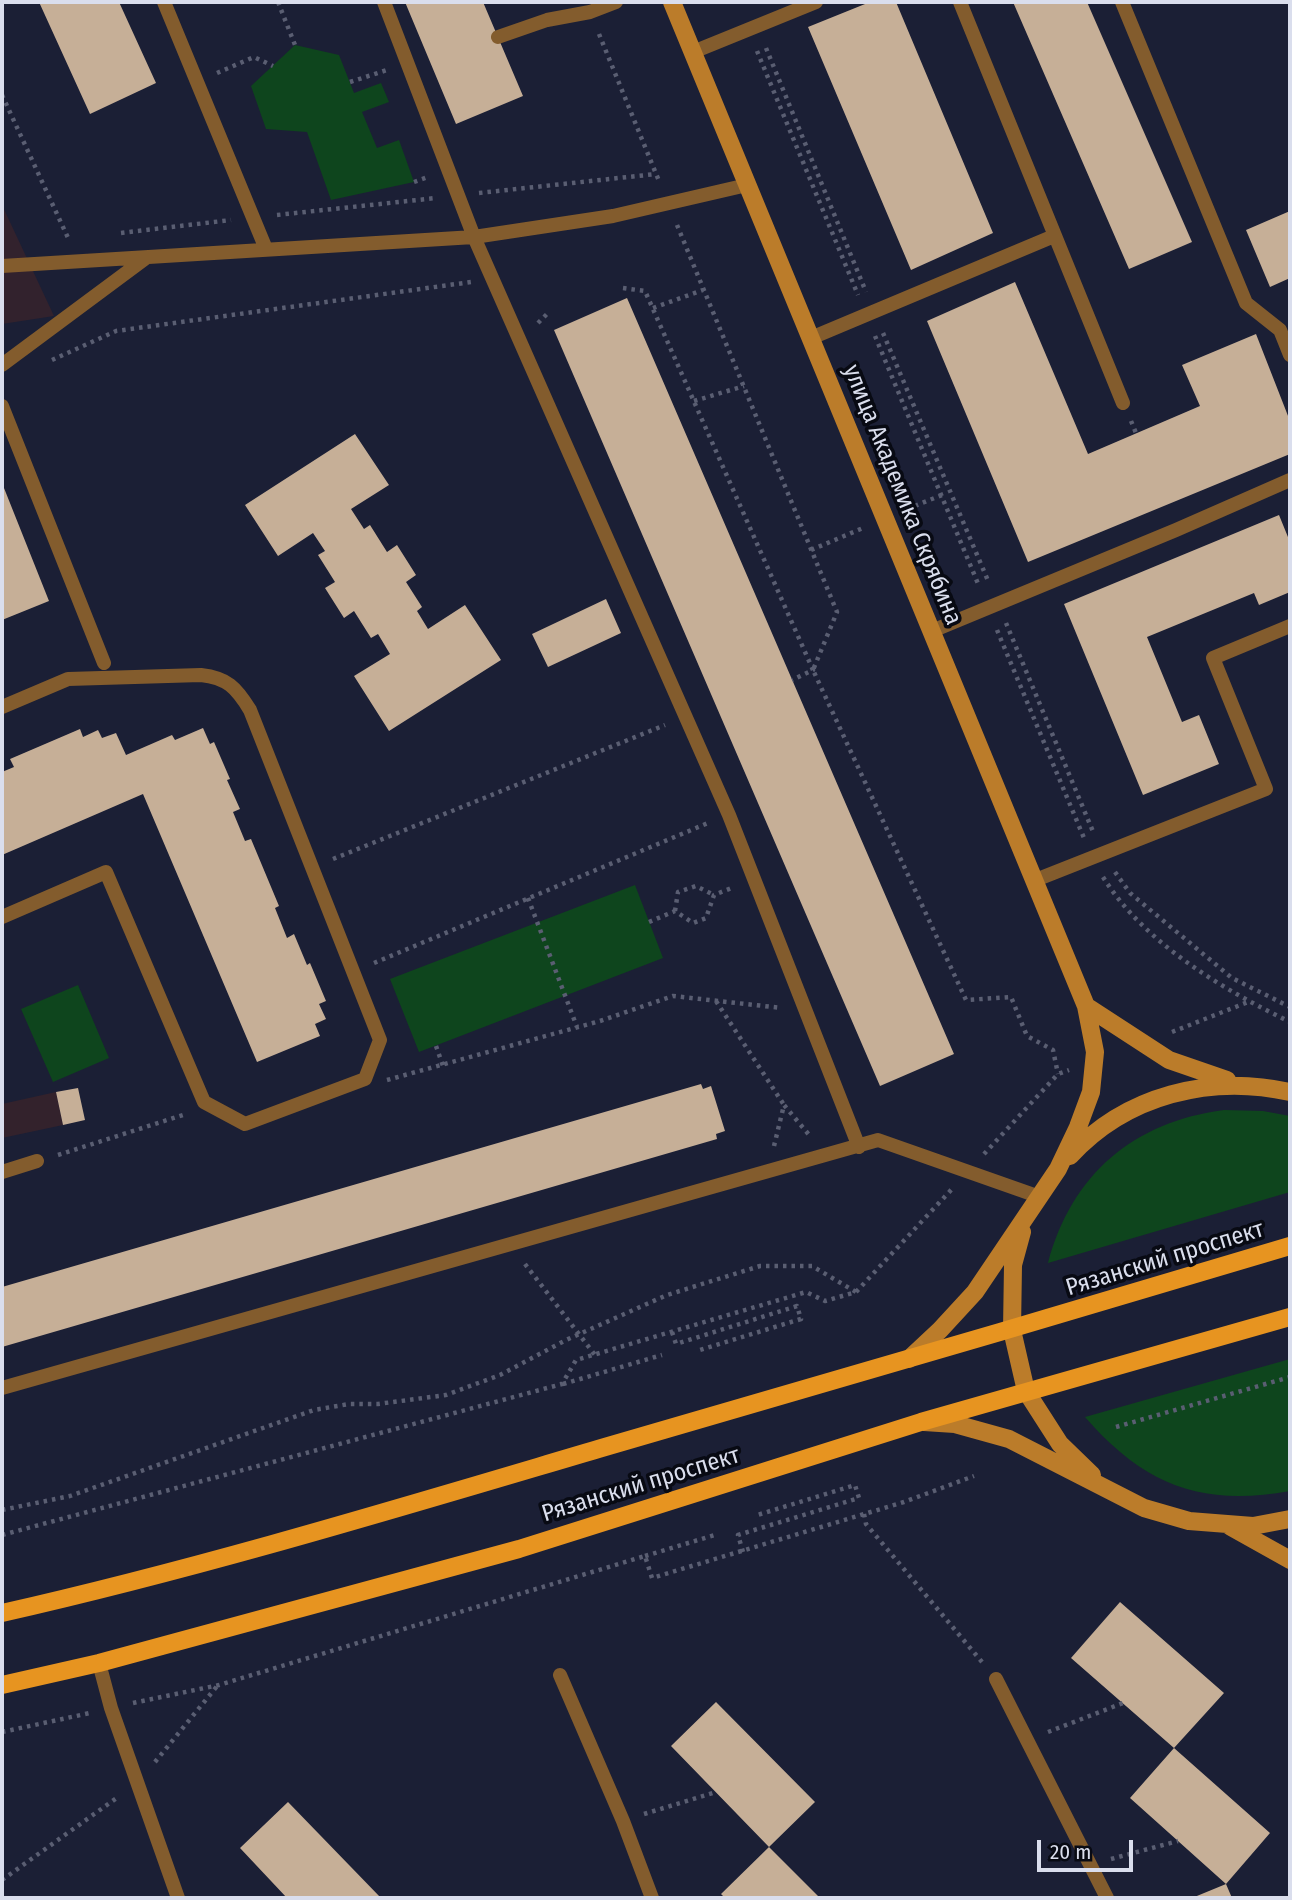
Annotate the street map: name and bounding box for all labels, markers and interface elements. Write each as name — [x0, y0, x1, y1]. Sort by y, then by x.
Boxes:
street label: улица Академика Скрябина — [837, 361, 967, 629]
street label: Рязанский проспект — [1063, 1215, 1267, 1303]
street label: Рязанский проспект — [539, 1441, 743, 1529]
scale bar — [1040, 1826, 1136, 1870]
text: 20 m — [1050, 1839, 1091, 1865]

